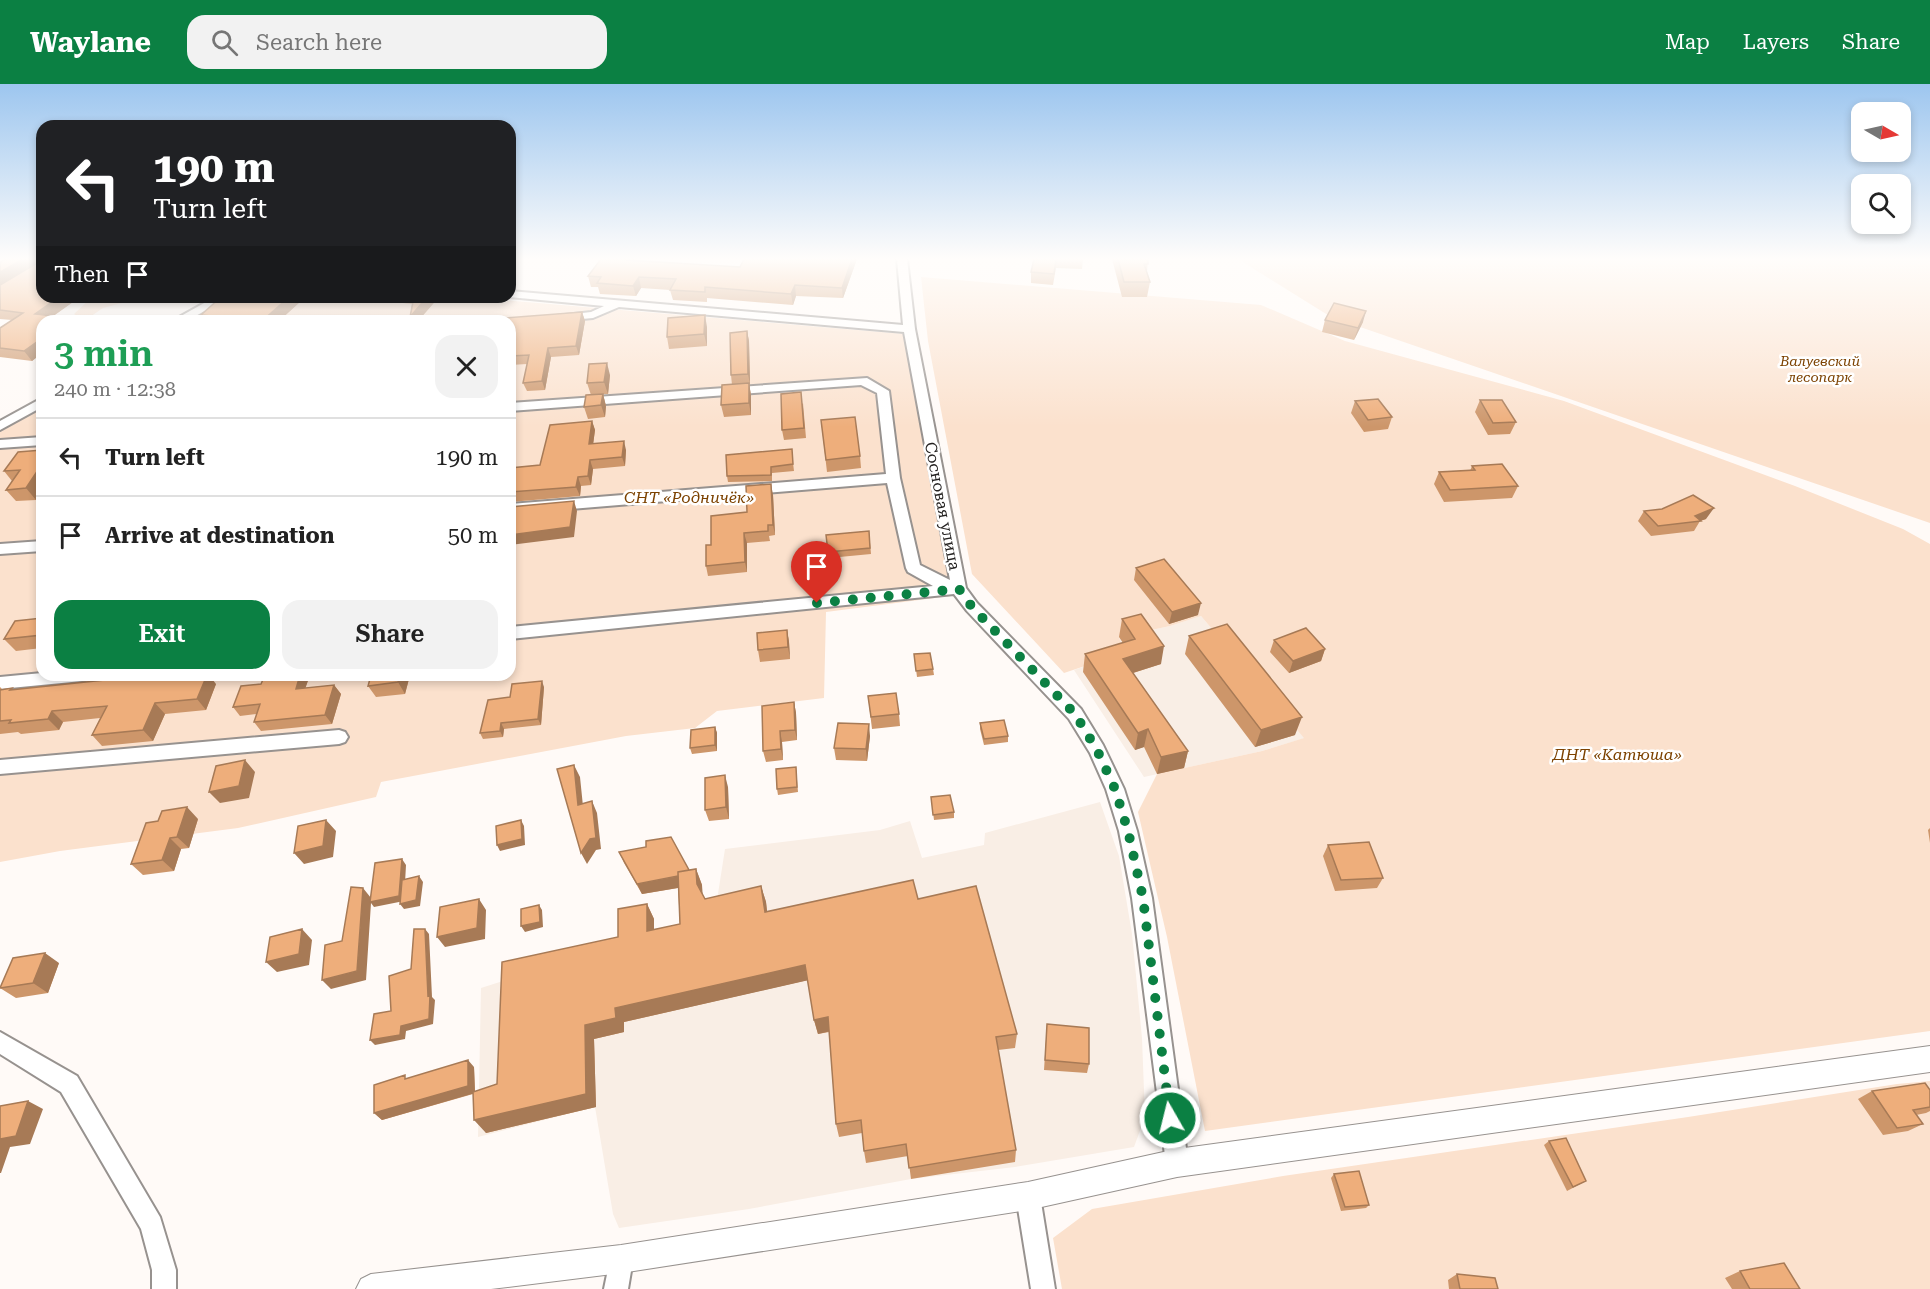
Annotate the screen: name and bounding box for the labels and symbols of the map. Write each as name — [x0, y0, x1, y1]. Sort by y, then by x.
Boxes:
north arrow — [1851, 102, 1911, 162]
park label: Валуевский лесопарк — [1779, 353, 1860, 385]
street label: Сосновая улица — [921, 440, 964, 572]
park label: СНТ «Родничёк» — [624, 488, 754, 507]
pin — [791, 541, 842, 603]
park label: ДНТ «Катюша» — [1551, 745, 1682, 764]
position arrow — [1138, 1086, 1202, 1150]

